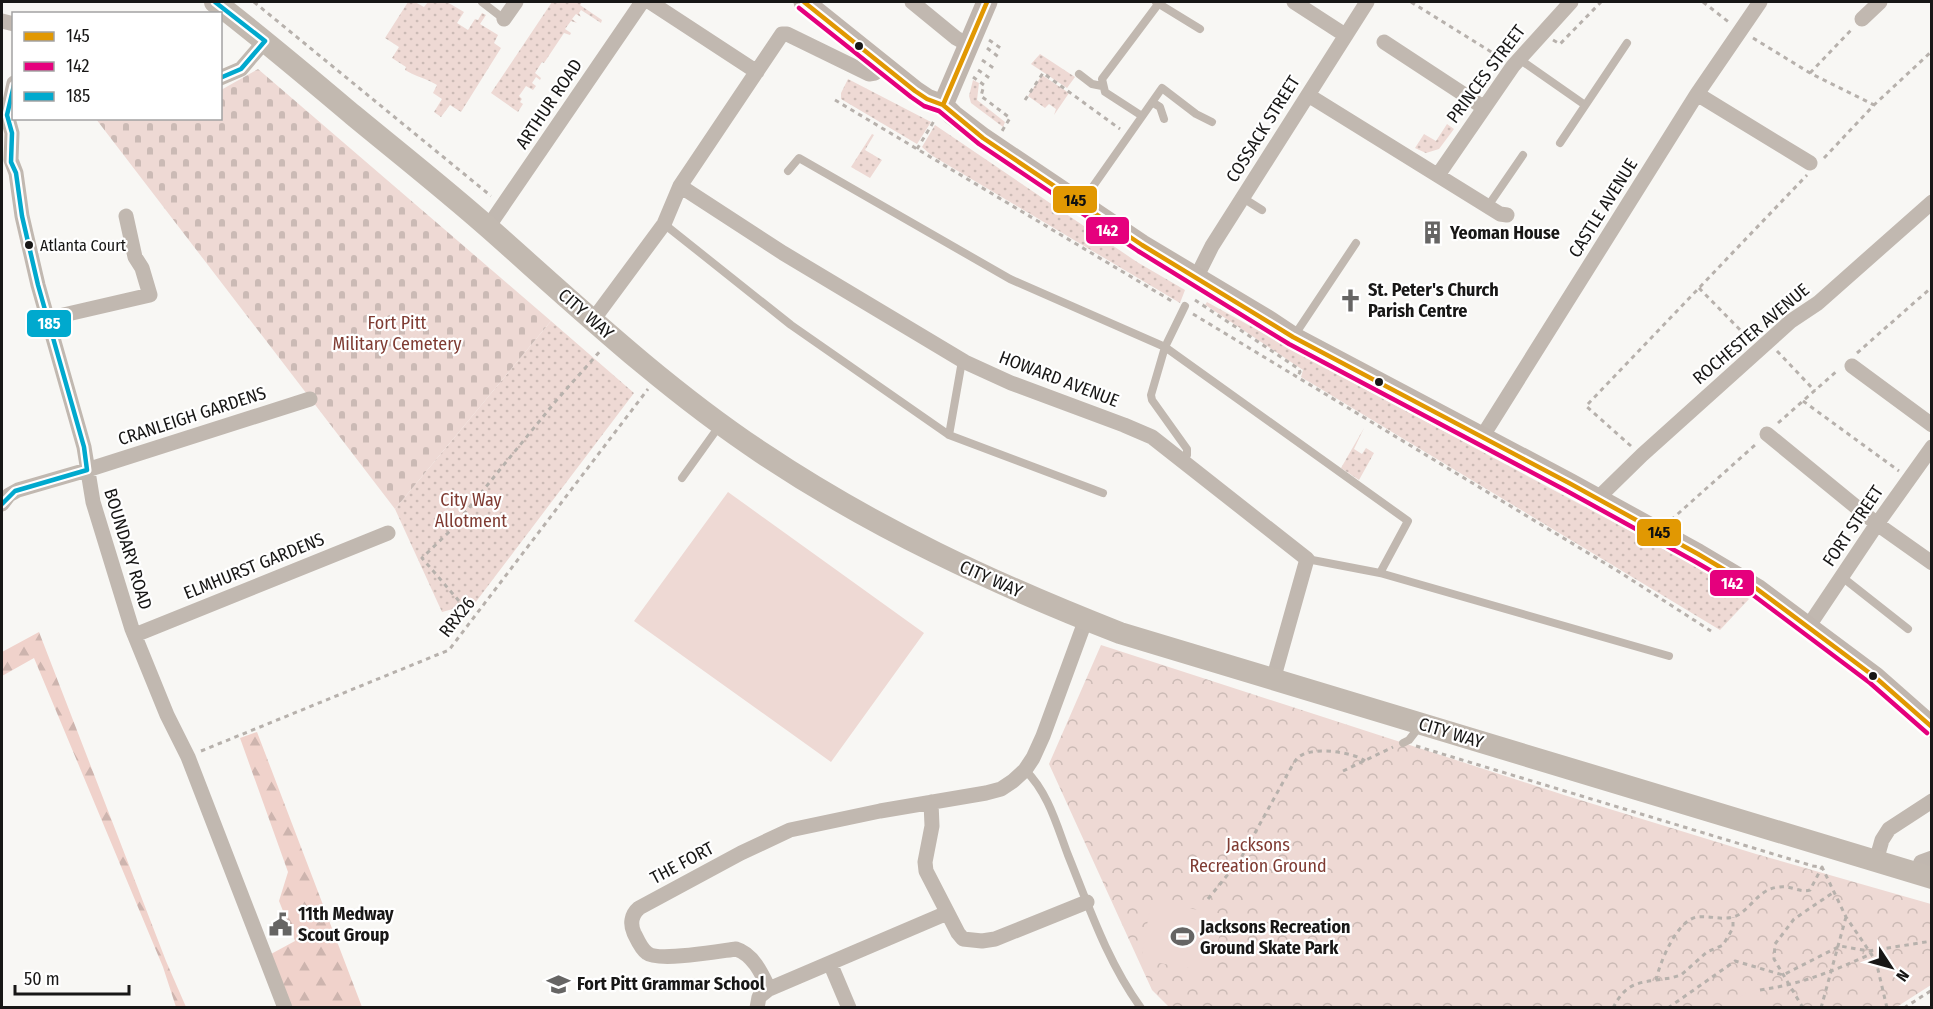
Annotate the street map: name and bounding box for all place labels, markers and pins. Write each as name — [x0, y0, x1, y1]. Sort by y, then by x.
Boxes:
unlabelled marker — [853, 40, 865, 52]
building icon: Yeoman House — [1419, 220, 1445, 246]
place label: Yeoman House — [1449, 222, 1560, 244]
place label: Atlanta Court — [40, 236, 127, 255]
marker: Atlanta Court — [23, 239, 35, 251]
place label: St. Peter's Church Parish Centre — [1368, 279, 1499, 322]
church icon: St. Peter's Church Parish Centre — [1337, 287, 1363, 313]
unlabelled marker — [1373, 376, 1385, 388]
unlabelled marker — [1867, 670, 1879, 682]
place label: 11th Medway Scout Group — [298, 903, 394, 946]
public building icon: 11th Medway Scout Group — [267, 911, 293, 937]
place label: Jacksons Recreation Ground Skate Park — [1199, 916, 1351, 959]
sports icon: Jacksons Recreation Ground Skate Park — [1169, 924, 1195, 950]
school or university icon: Fort Pitt Grammar School — [546, 971, 572, 997]
place label: Fort Pitt Grammar School — [577, 973, 765, 995]

